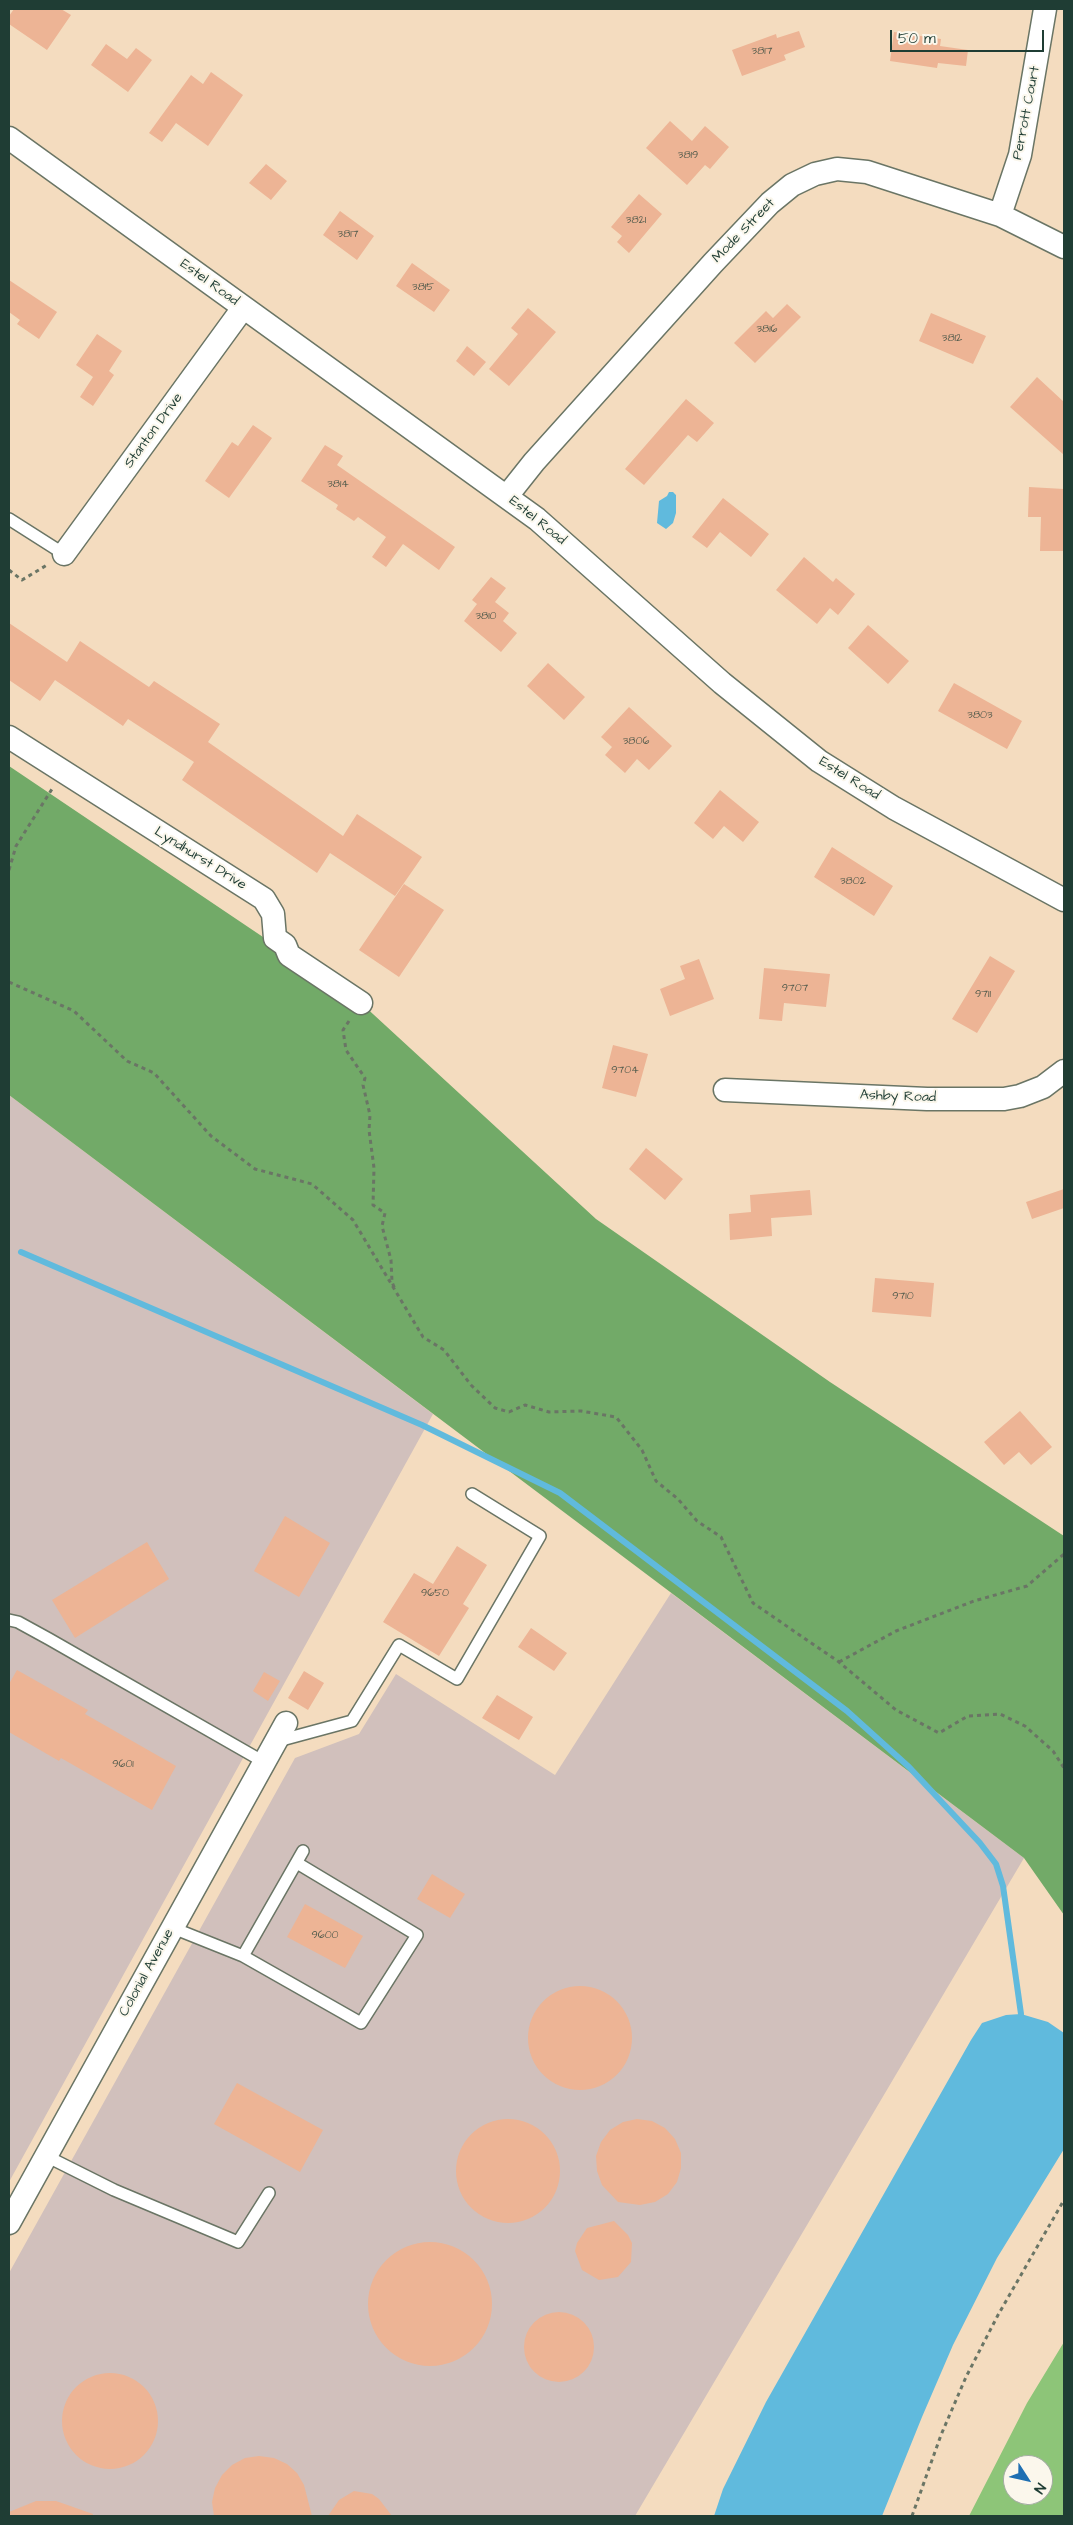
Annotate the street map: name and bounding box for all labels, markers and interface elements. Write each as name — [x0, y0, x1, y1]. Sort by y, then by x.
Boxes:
scale bar — [893, 20, 1047, 52]
text: 50 m — [898, 28, 936, 49]
house number: 3817 — [752, 45, 772, 59]
street label: Perrott Court — [1010, 65, 1044, 161]
house number: 3819 — [678, 149, 698, 163]
street label: Mode Street — [709, 195, 779, 267]
house number: 3821 — [626, 214, 646, 228]
house number: 3817 — [338, 228, 358, 242]
street label: Estel Road — [176, 256, 242, 310]
house number: 3815 — [412, 281, 434, 295]
house number: 3816 — [756, 323, 778, 337]
house number: 3812 — [942, 332, 962, 346]
street label: Stanton Drive — [121, 390, 187, 472]
house number: 3814 — [327, 478, 349, 492]
street label: Estel Road — [505, 493, 569, 549]
house number: 3810 — [475, 610, 497, 624]
house number: 3803 — [967, 709, 993, 723]
house number: 3806 — [623, 735, 649, 749]
street label: Estel Road — [815, 754, 883, 804]
street label: Lyndhurst Drive — [151, 824, 249, 894]
house number: 3802 — [840, 875, 866, 889]
house number: 9707 — [782, 982, 808, 996]
house number: 9711 — [975, 988, 991, 1002]
house number: 9704 — [611, 1064, 639, 1078]
street label: Ashby Road — [860, 1087, 936, 1107]
house number: 9710 — [892, 1290, 914, 1304]
house number: 9650 — [421, 1587, 449, 1601]
house number: 9601 — [112, 1758, 134, 1772]
street label: Colonial Avenue — [116, 1926, 178, 2020]
house number: 9600 — [311, 1929, 339, 1943]
north arrow — [1003, 2455, 1053, 2505]
text: N — [1029, 2479, 1050, 2497]

